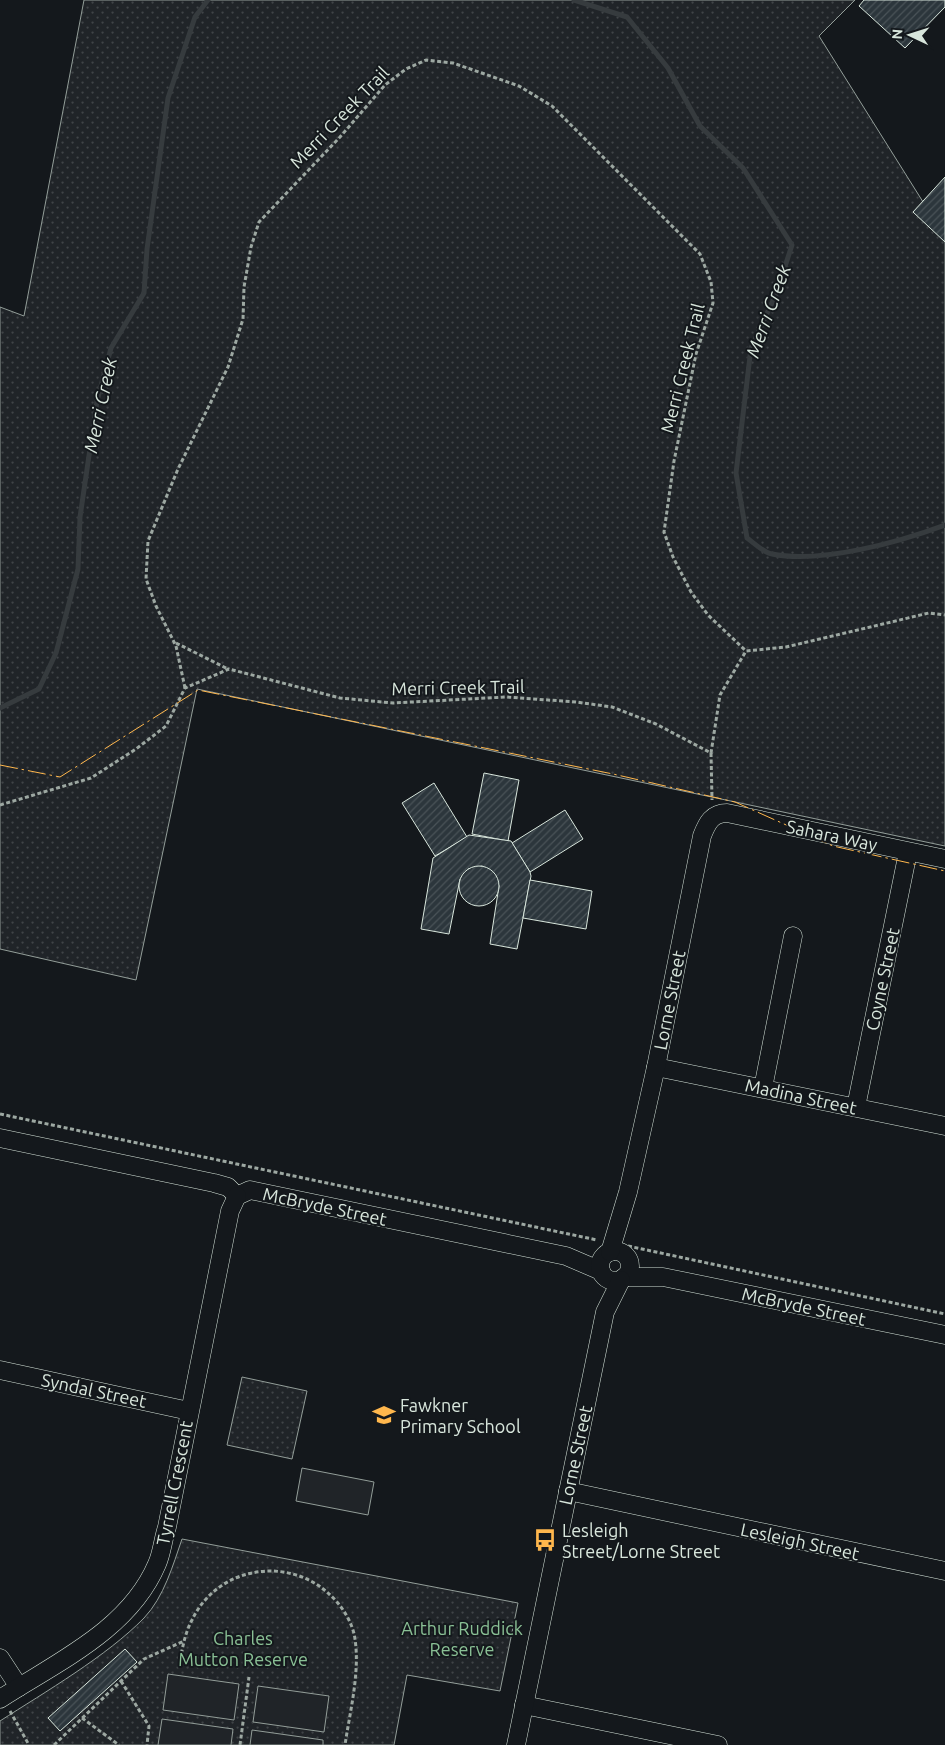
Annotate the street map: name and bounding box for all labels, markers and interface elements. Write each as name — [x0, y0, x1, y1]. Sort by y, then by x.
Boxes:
north arrow — [885, 10, 935, 60]
text: N — [889, 28, 905, 40]
street label: Merri Creek Trail — [286, 62, 393, 172]
water label: Merri Creek — [741, 261, 795, 361]
street label: Merri Creek Trail — [656, 301, 708, 435]
water label: Merri Creek — [79, 355, 121, 455]
street label: Merri Creek Trail — [391, 676, 525, 698]
street label: Sahara Way — [785, 816, 880, 854]
street label: Coyne Street — [861, 926, 903, 1032]
street label: Lorne Street — [650, 948, 688, 1052]
street label: Madina Street — [743, 1074, 859, 1118]
street label: McBryde Street — [261, 1183, 389, 1229]
street label: McBryde Street — [740, 1283, 868, 1329]
street label: Syndal Street — [40, 1369, 148, 1411]
place label: Fawkner Primary School — [400, 1395, 521, 1436]
school or university icon: Fawkner Primary School — [371, 1402, 397, 1428]
street label: Lorne Street — [555, 1403, 595, 1507]
street label: Tyrrell Crescent — [152, 1419, 196, 1547]
street label: Lesleigh Street — [739, 1519, 861, 1563]
place label: Lesleigh Street/Lorne Street — [562, 1520, 720, 1561]
bus stop icon: Lesleigh Street/Lorne Street — [532, 1527, 558, 1553]
park label: Arthur Ruddick Reserve — [401, 1618, 523, 1659]
park label: Charles Mutton Reserve — [178, 1628, 308, 1669]

